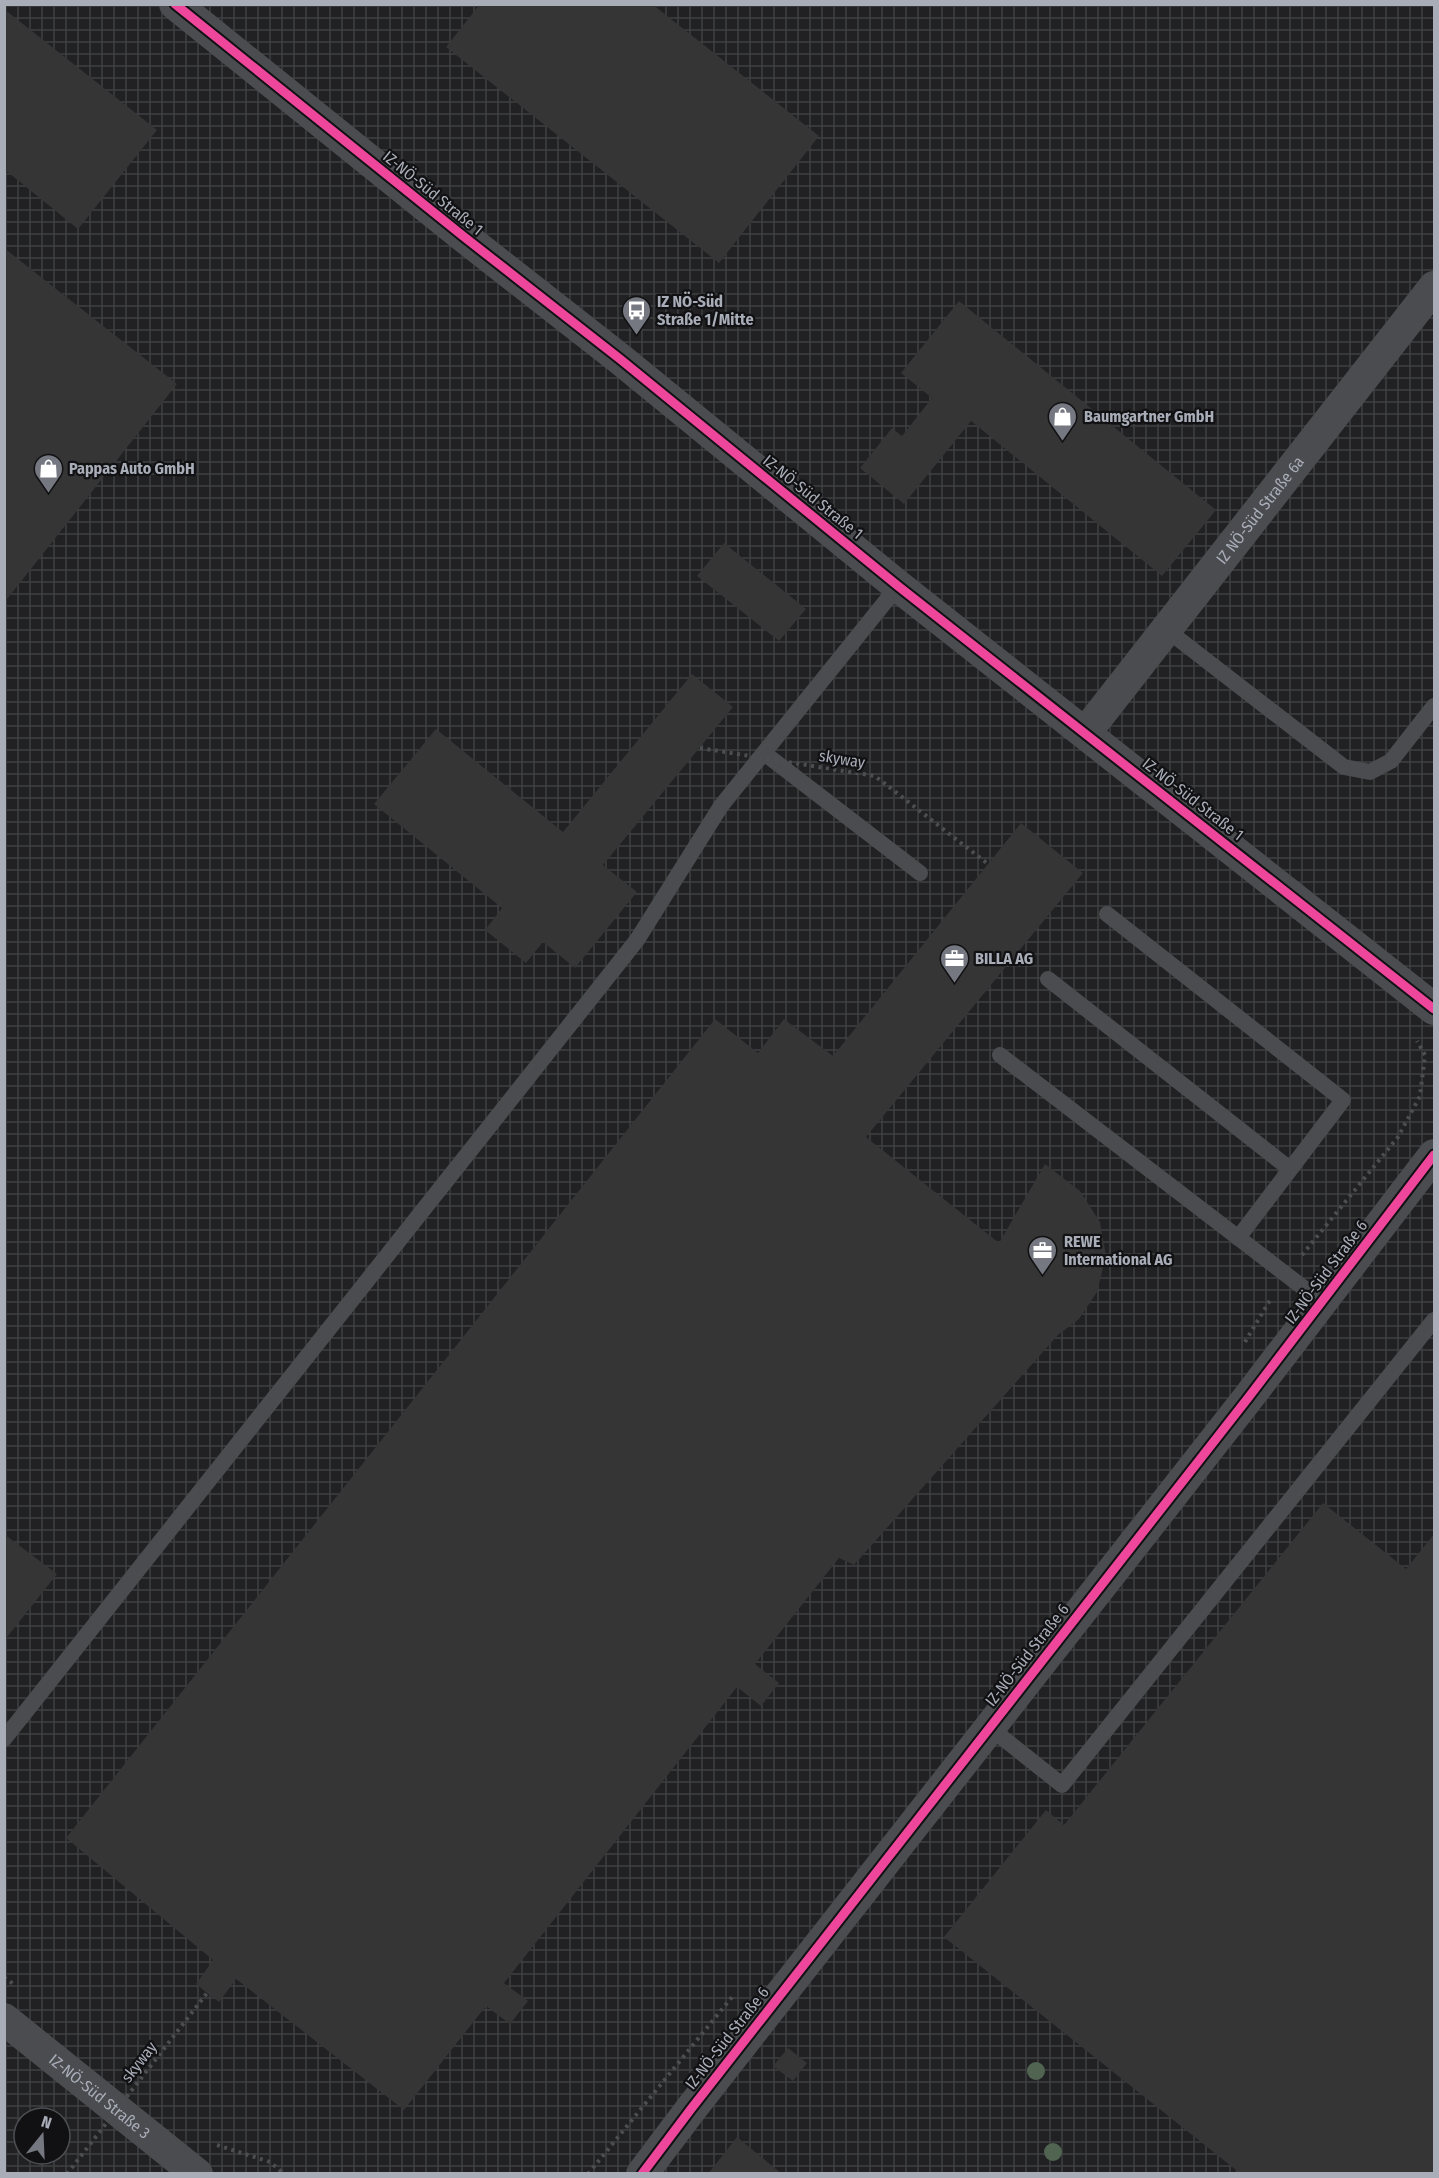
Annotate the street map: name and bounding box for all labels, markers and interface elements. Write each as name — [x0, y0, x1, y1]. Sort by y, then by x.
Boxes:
street label: IZ-NÖ-Süd Straße 1 — [379, 147, 487, 239]
place label: IZ NÖ-Süd Straße 1/Mitte — [657, 291, 754, 329]
bus stop icon: IZ NÖ-Süd Straße 1/Mitte — [620, 294, 652, 336]
shop icon: Baumgartner GmbH — [1047, 400, 1079, 442]
place label: Baumgartner GmbH — [1084, 407, 1214, 426]
street label: IZ-NÖ-Süd Straße 1 — [759, 451, 867, 543]
shop icon: Pappas Auto GmbH — [32, 452, 64, 494]
street label: IZ NÖ-Süd Straße 6a — [1212, 452, 1308, 567]
place label: Pappas Auto GmbH — [69, 459, 195, 478]
street label: skyway — [818, 746, 867, 772]
street label: IZ-NÖ-Süd Straße 1 — [1139, 754, 1247, 844]
office icon: BILLA AG — [938, 942, 970, 984]
place label: BILLA AG — [975, 949, 1033, 968]
street label: IZ-NÖ-Süd Straße 6 — [1281, 1216, 1371, 1328]
place label: REWE International AG — [1064, 1232, 1173, 1269]
office icon: REWE International AG — [1027, 1234, 1059, 1276]
street label: IZ-NÖ-Süd Straße 6 — [981, 1600, 1073, 1710]
street label: IZ-NÖ-Süd Straße 6 — [681, 1983, 773, 2093]
street label: skyway — [117, 2037, 161, 2086]
street label: IZ-NÖ-Süd Straße 3 — [47, 2050, 155, 2142]
north arrow — [12, 2106, 72, 2166]

